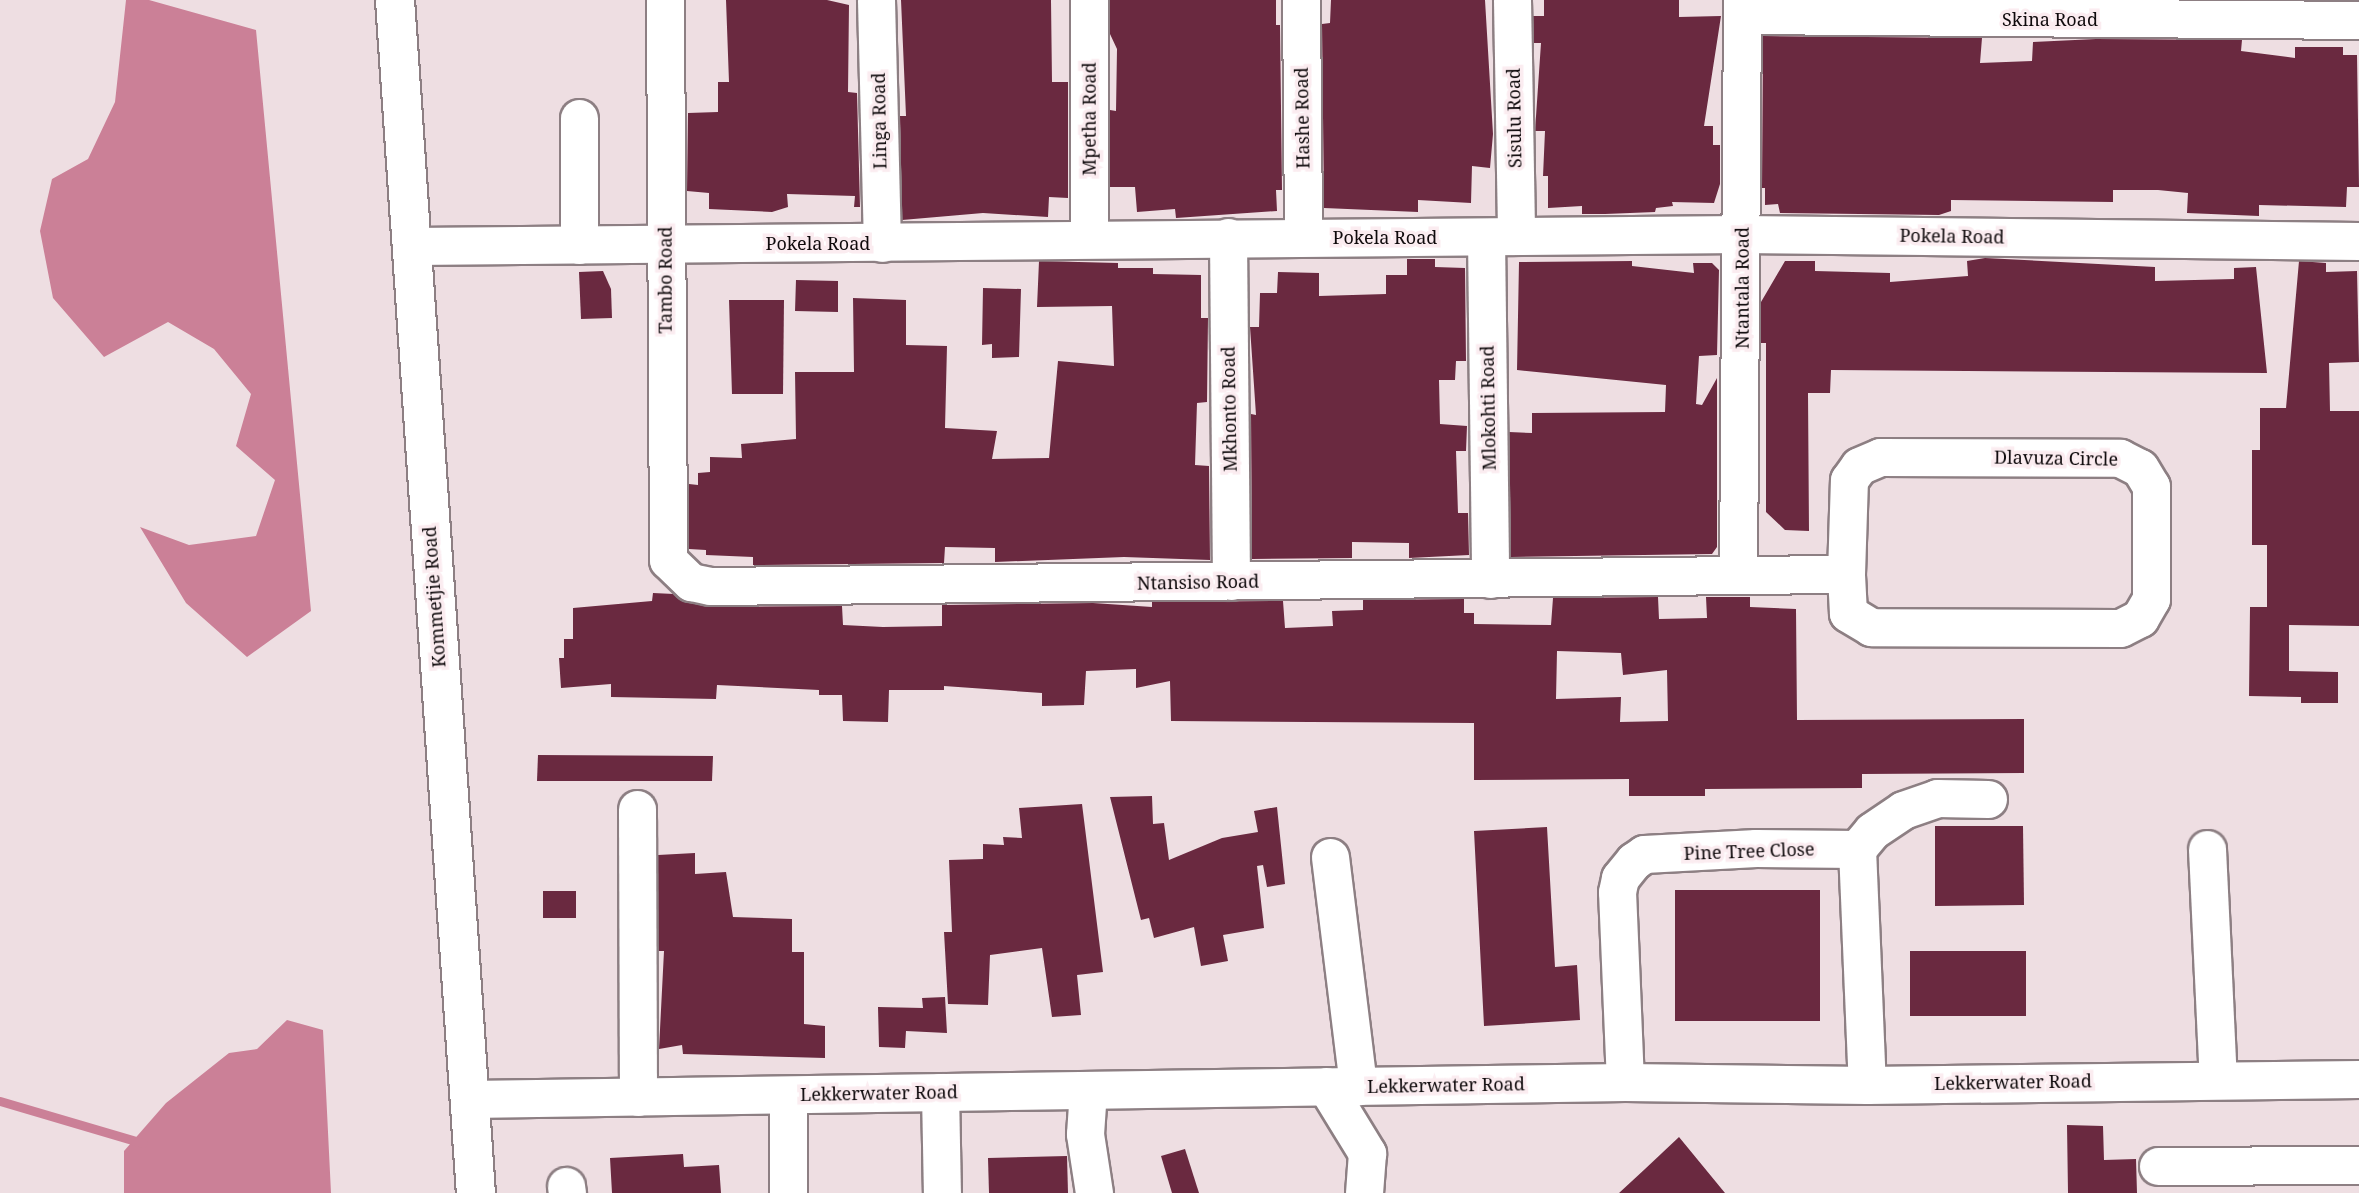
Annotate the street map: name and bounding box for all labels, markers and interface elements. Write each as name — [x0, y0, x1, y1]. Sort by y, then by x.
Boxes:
street label: Skina Road — [2002, 8, 2098, 30]
street label: Mpetha Road — [1078, 62, 1100, 176]
street label: Hashe Road — [1290, 67, 1314, 169]
street label: Sisulu Road — [1502, 68, 1526, 168]
street label: Linga Road — [867, 73, 891, 169]
street label: Pokela Road — [1899, 224, 2005, 248]
street label: Tambo Road — [654, 226, 676, 334]
street label: Pokela Road — [1333, 226, 1437, 248]
street label: Ntantala Road — [1731, 227, 1753, 349]
street label: Pokela Road — [766, 232, 870, 254]
street label: Mlokohti Road — [1476, 345, 1500, 471]
street label: Mkhonto Road — [1217, 346, 1241, 472]
street label: Dlavuza Circle — [1994, 446, 2118, 470]
street label: Kommetjie Road — [418, 526, 450, 668]
street label: Ntansiso Road — [1137, 570, 1259, 594]
street label: Pine Tree Close — [1683, 838, 1815, 864]
street label: Lekkerwater Road — [1934, 1070, 2092, 1094]
street label: Lekkerwater Road — [1367, 1073, 1525, 1097]
street label: Lekkerwater Road — [800, 1081, 958, 1105]

